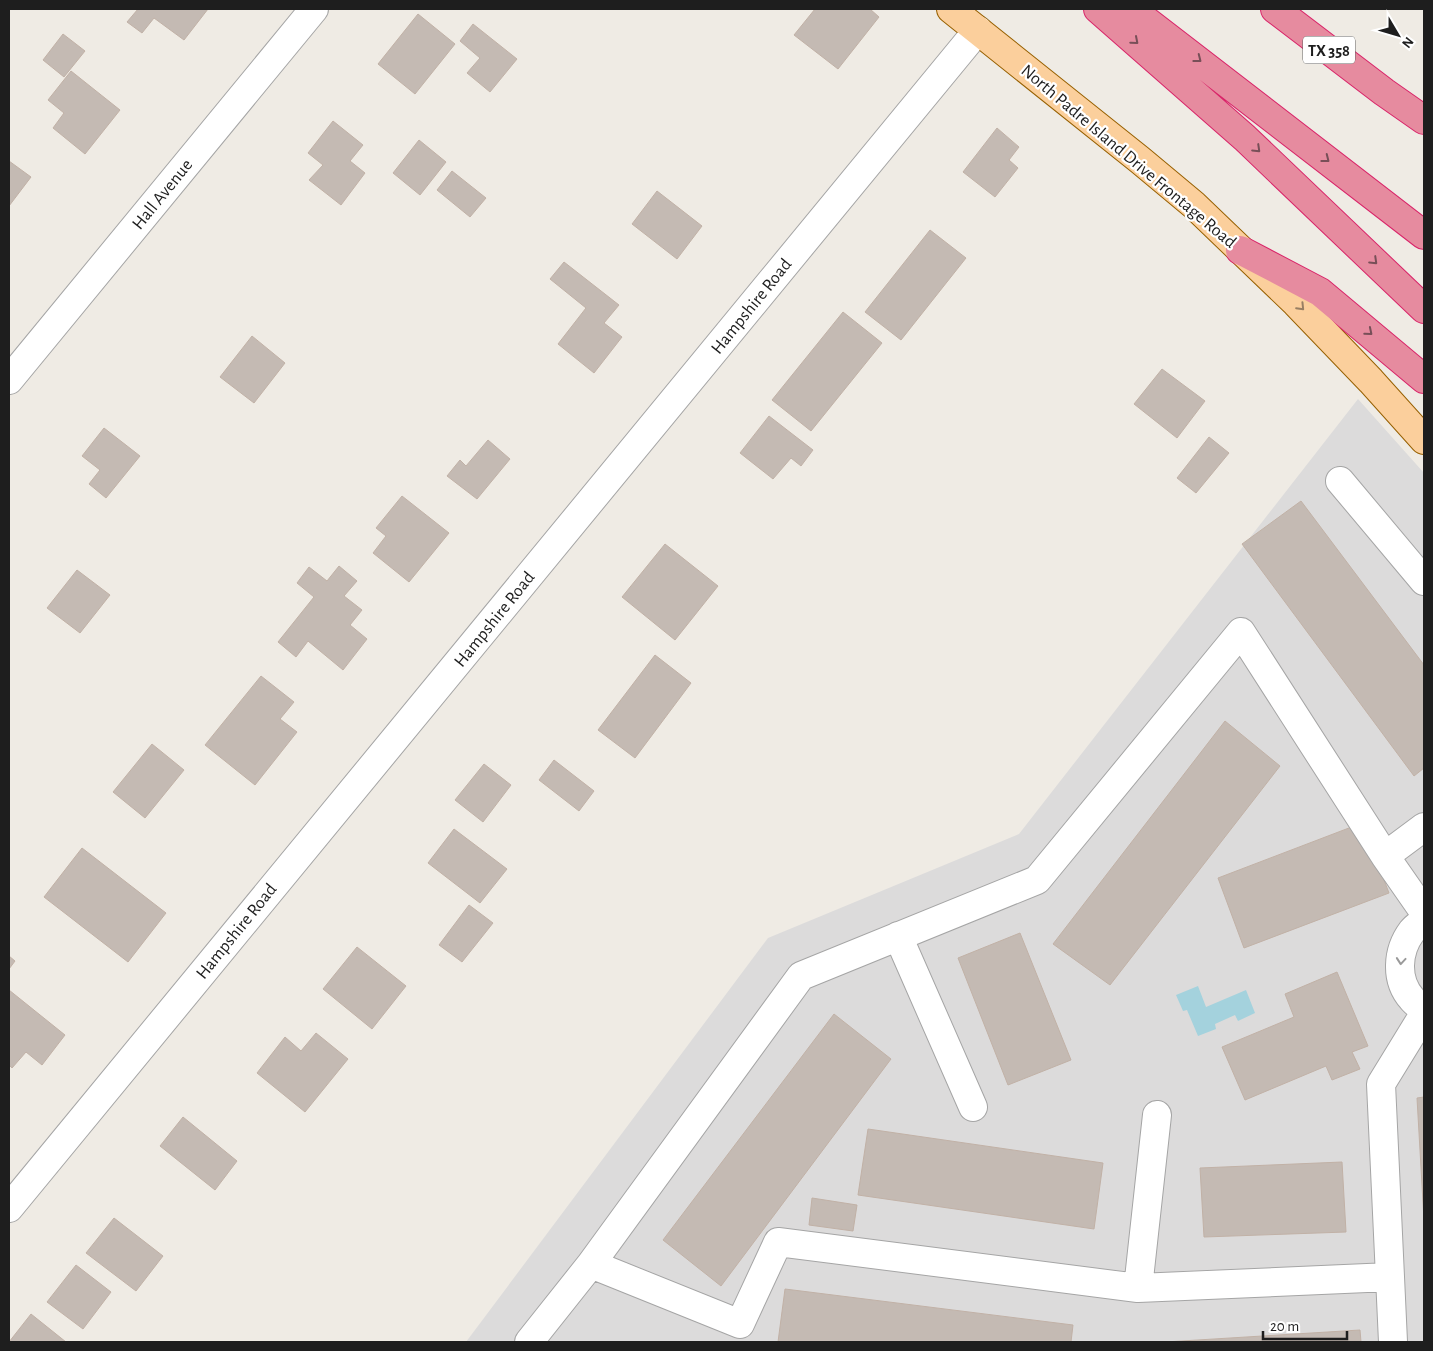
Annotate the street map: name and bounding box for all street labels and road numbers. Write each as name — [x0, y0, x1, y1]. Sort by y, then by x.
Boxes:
road number: TX 358 — [1303, 36, 1355, 64]
street label: North Padre Island Drive Frontage Road — [1017, 62, 1239, 252]
street label: Hall Avenue — [129, 156, 196, 233]
street label: Hampshire Road — [708, 256, 796, 358]
street label: Hampshire Road — [451, 569, 539, 671]
street label: Hampshire Road — [193, 881, 281, 983]

